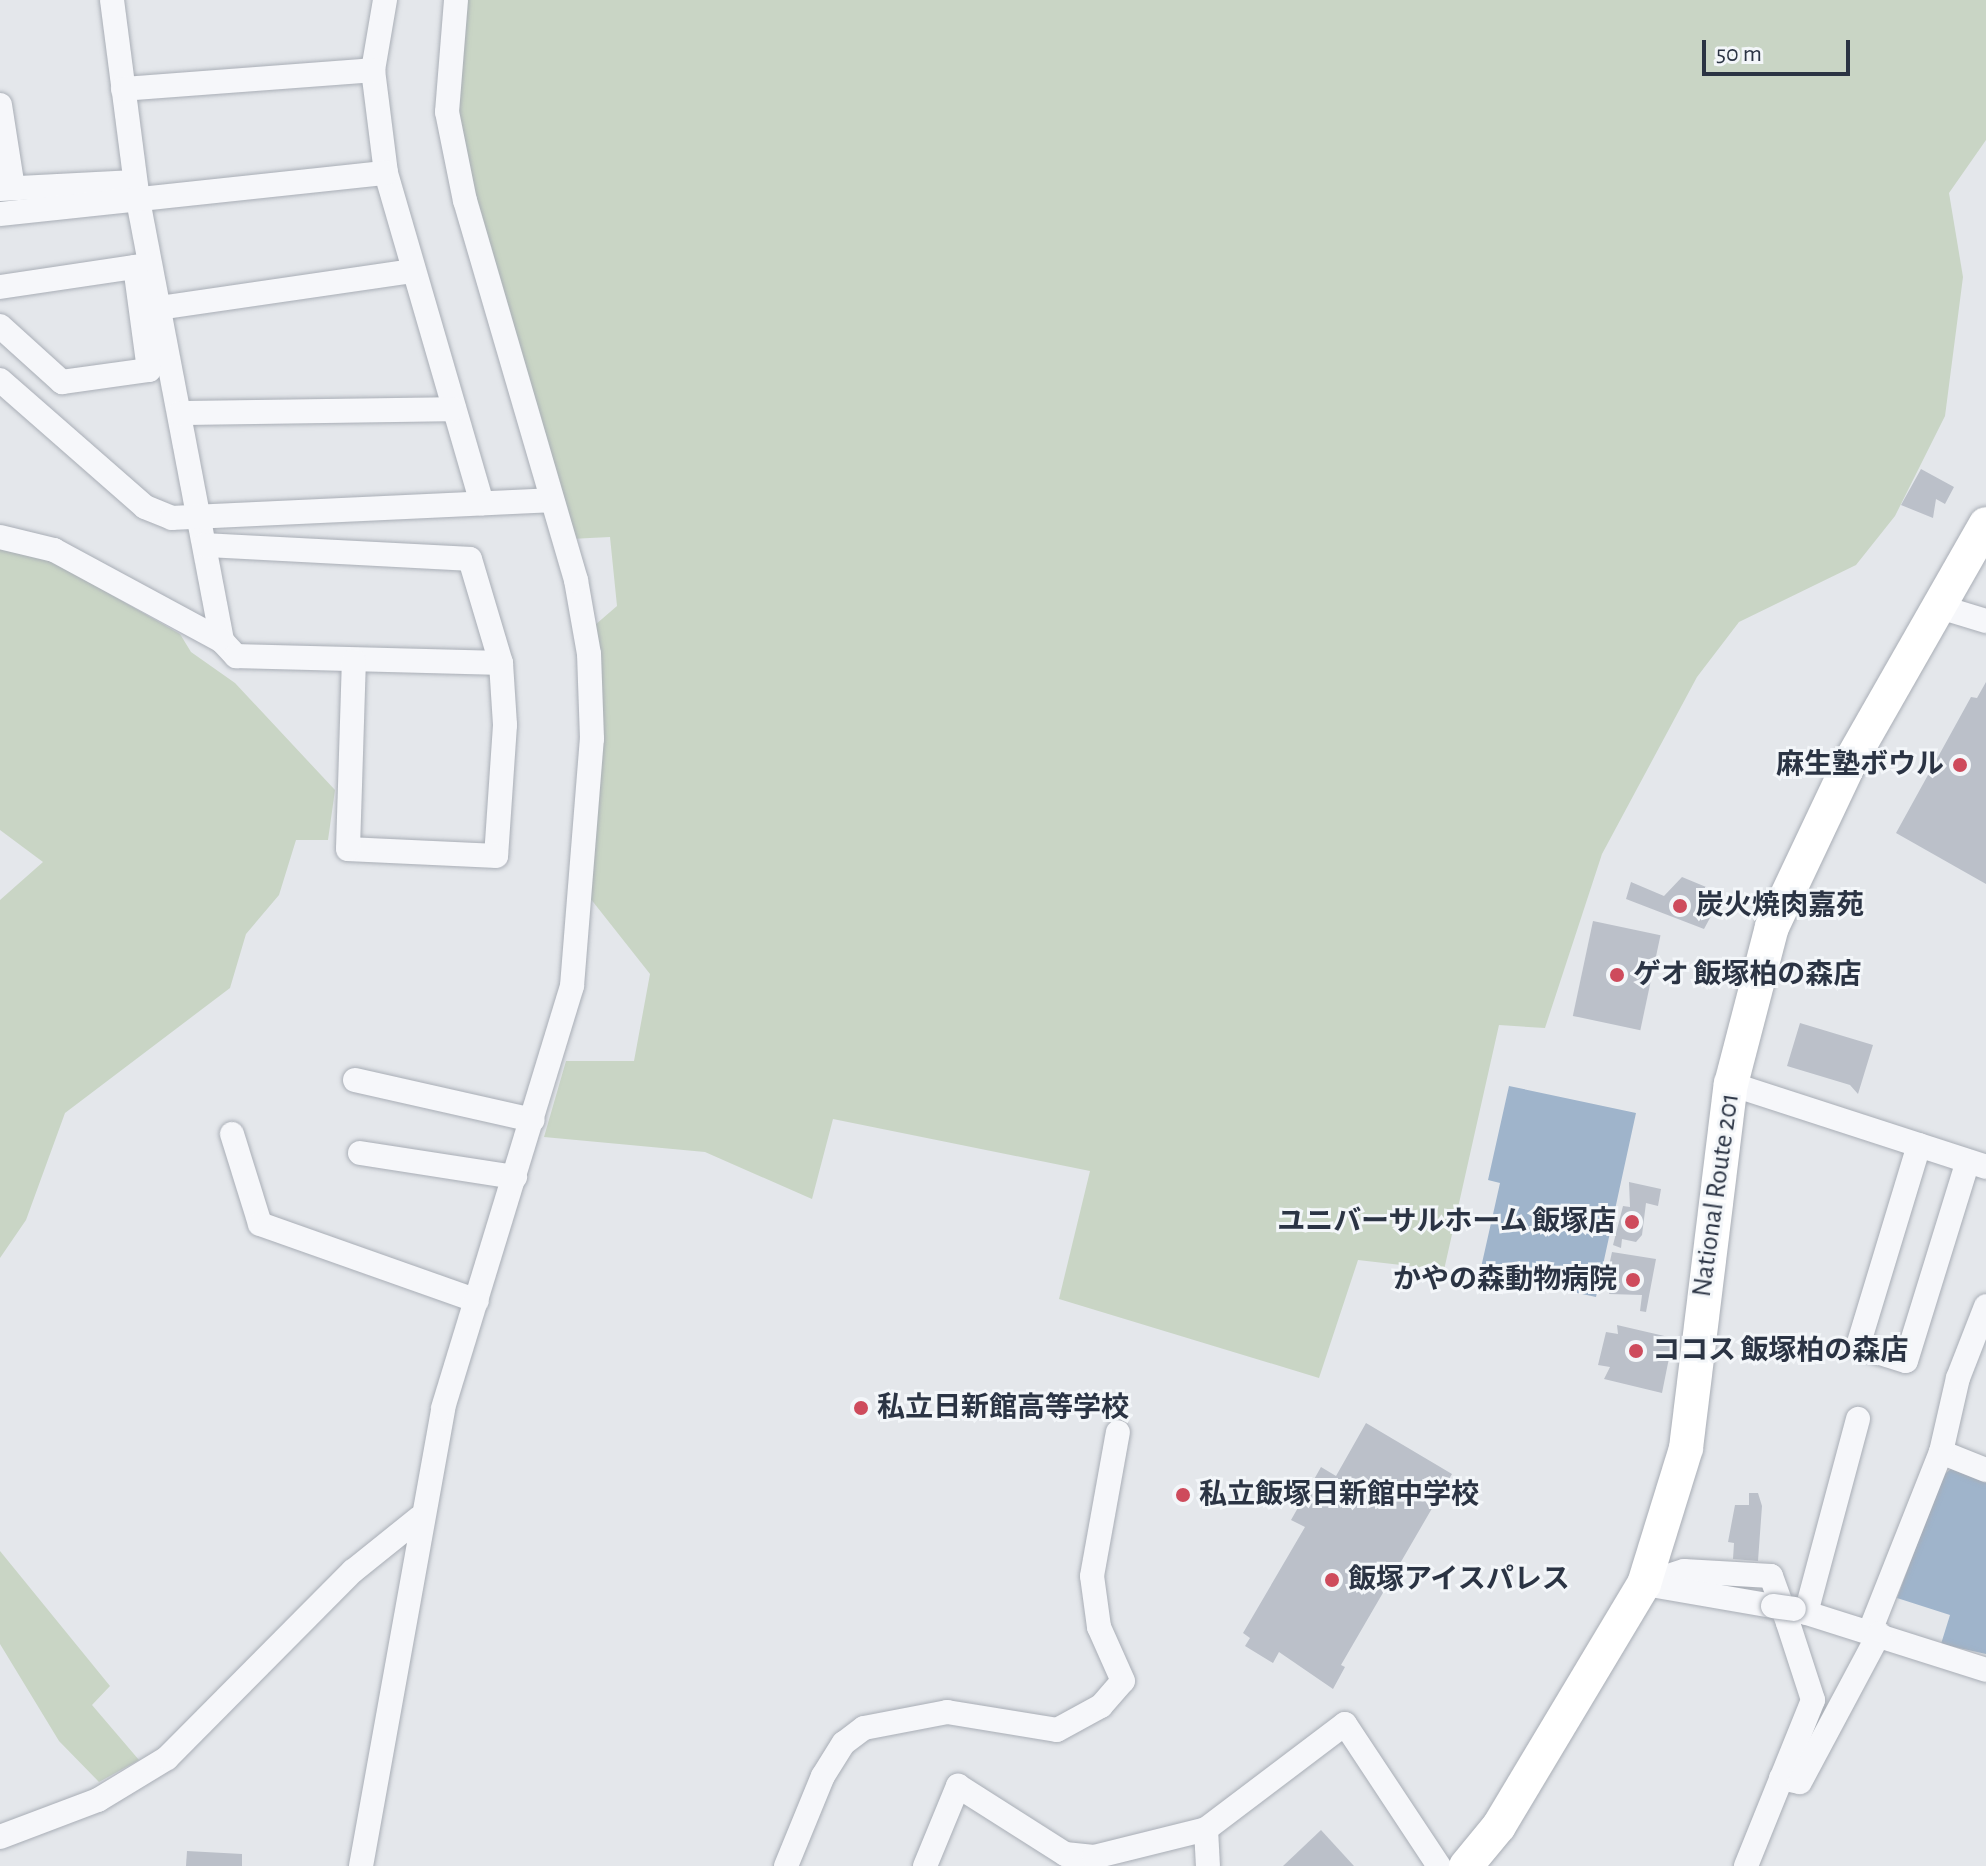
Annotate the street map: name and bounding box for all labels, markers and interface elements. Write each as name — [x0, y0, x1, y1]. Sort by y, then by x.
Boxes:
scale bar — [1706, 24, 1854, 74]
text: 50 m — [1716, 42, 1762, 66]
place label: 麻生塾ボウル — [1776, 748, 1944, 782]
marker: 麻生塾ボウル — [1951, 756, 1969, 774]
place label: 炭火焼肉嘉苑 — [1696, 889, 1864, 923]
marker: 炭火焼肉嘉苑 — [1671, 897, 1689, 915]
place label: ゲオ 飯塚柏の森店 — [1633, 958, 1861, 992]
marker: ゲオ 飯塚柏の森店 — [1608, 966, 1626, 984]
street label: National Route 201 — [1685, 1091, 1747, 1299]
place label: ユニバーサルホーム 飯塚店 — [1276, 1205, 1616, 1239]
marker: ユニバーサルホーム 飯塚店 — [1623, 1213, 1641, 1231]
place label: かやの森動物病院 — [1393, 1263, 1617, 1297]
marker: かやの森動物病院 — [1624, 1271, 1642, 1289]
place label: ココス 飯塚柏の森店 — [1652, 1334, 1908, 1368]
marker: ココス 飯塚柏の森店 — [1627, 1342, 1645, 1360]
place label: 私立日新館高等学校 — [877, 1391, 1129, 1425]
marker: 私立日新館高等学校 — [852, 1399, 870, 1417]
place label: 私立飯塚日新館中学校 — [1199, 1478, 1479, 1512]
marker: 私立飯塚日新館中学校 — [1174, 1486, 1192, 1504]
place label: 飯塚アイスパレス — [1348, 1563, 1572, 1597]
marker: 飯塚アイスパレス — [1323, 1571, 1341, 1589]

